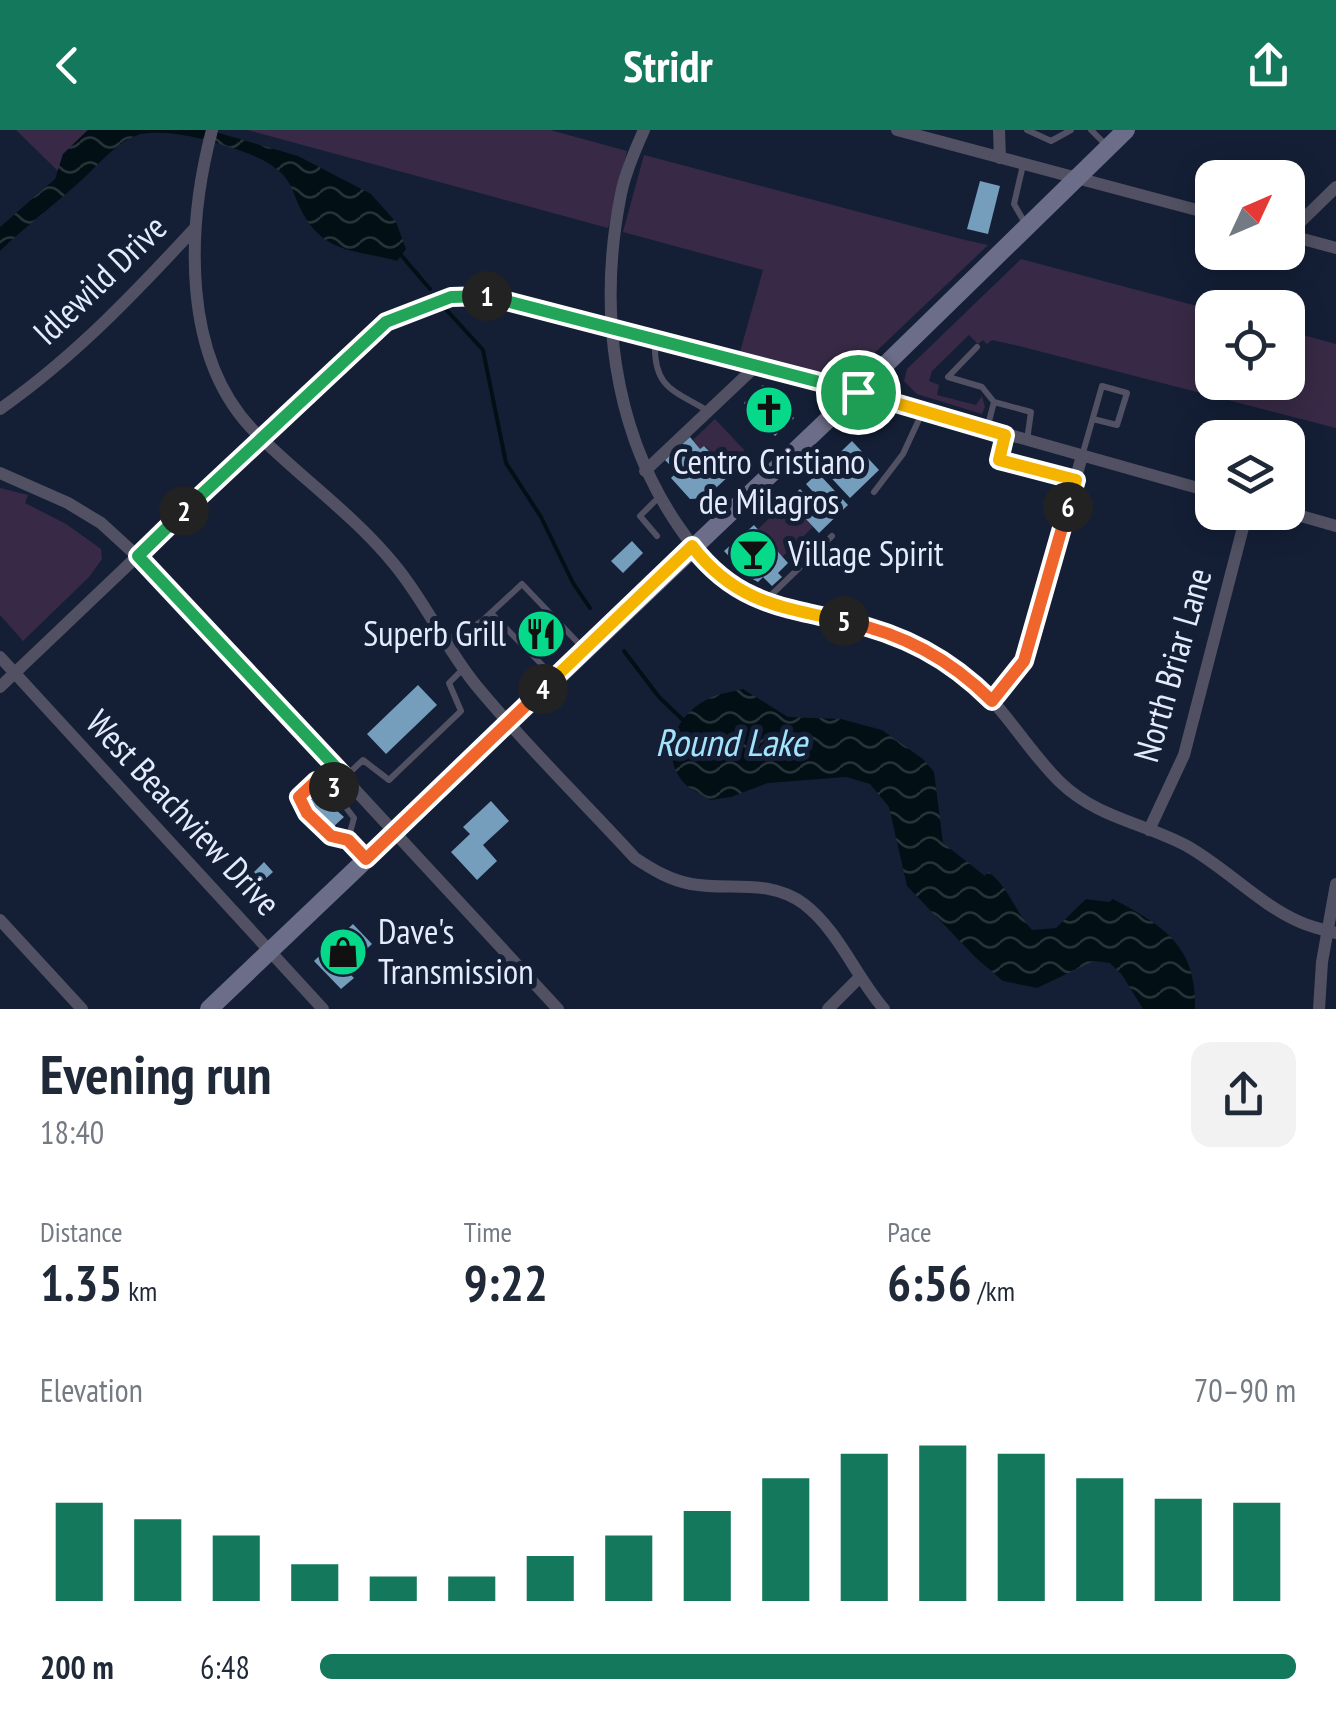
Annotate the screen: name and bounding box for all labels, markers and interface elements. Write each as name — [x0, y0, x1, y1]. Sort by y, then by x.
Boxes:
text: Stridr — [623, 36, 713, 94]
icon: back — [40, 38, 95, 93]
icon: share — [1241, 38, 1296, 93]
north arrow — [1195, 160, 1305, 270]
map controls — [1195, 160, 1305, 530]
street label: Idlewild Drive — [23, 204, 176, 354]
pin: 1 — [462, 271, 512, 321]
text: 1 — [480, 277, 494, 314]
button: locate — [1195, 290, 1305, 400]
pin — [816, 350, 901, 435]
icon: arrive — [831, 365, 886, 420]
church icon: Centro Cristiano de Milagros — [743, 384, 795, 436]
button: layers — [1195, 420, 1305, 530]
place label: Centro Cristiano de Milagros — [673, 438, 865, 524]
pin: 6 — [1043, 482, 1093, 532]
pin: 2 — [159, 486, 209, 536]
text: 6 — [1061, 488, 1075, 525]
text: 2 — [177, 492, 191, 529]
bar icon: Village Spirit — [727, 528, 779, 580]
place label: Village Spirit — [787, 530, 944, 576]
street label: North Briar Lane — [1122, 563, 1222, 767]
pin: 5 — [819, 596, 869, 646]
text: 5 — [837, 602, 851, 639]
restaurant icon: Superb Grill — [515, 608, 567, 660]
place label: Superb Grill — [363, 610, 506, 656]
pin: 4 — [518, 664, 568, 714]
text: 4 — [536, 670, 550, 707]
street label: West Beachview Drive — [77, 700, 291, 925]
water label: Round Lake — [655, 717, 809, 766]
pin: 3 — [309, 762, 359, 812]
text: 3 — [327, 768, 341, 805]
place label: Dave's Transmission — [378, 908, 534, 994]
shop icon: Dave's Transmission — [317, 926, 369, 978]
text: Evening run — [40, 1038, 272, 1109]
button: share — [1191, 1042, 1296, 1147]
text: 18:40 — [40, 1111, 104, 1153]
text: Distance — [40, 1213, 123, 1250]
text: Time — [464, 1213, 512, 1250]
text: Pace — [887, 1213, 931, 1250]
text: 1.35 — [40, 1250, 122, 1315]
text: 9:22 — [464, 1250, 548, 1315]
text: 6:56 — [887, 1250, 972, 1315]
text: km — [122, 1272, 157, 1309]
text: /km — [972, 1272, 1015, 1309]
text: Elevation — [40, 1369, 143, 1411]
text: 70–90 m — [1194, 1369, 1296, 1411]
text: 200 m — [40, 1646, 114, 1688]
text: 6:48 — [200, 1646, 250, 1688]

